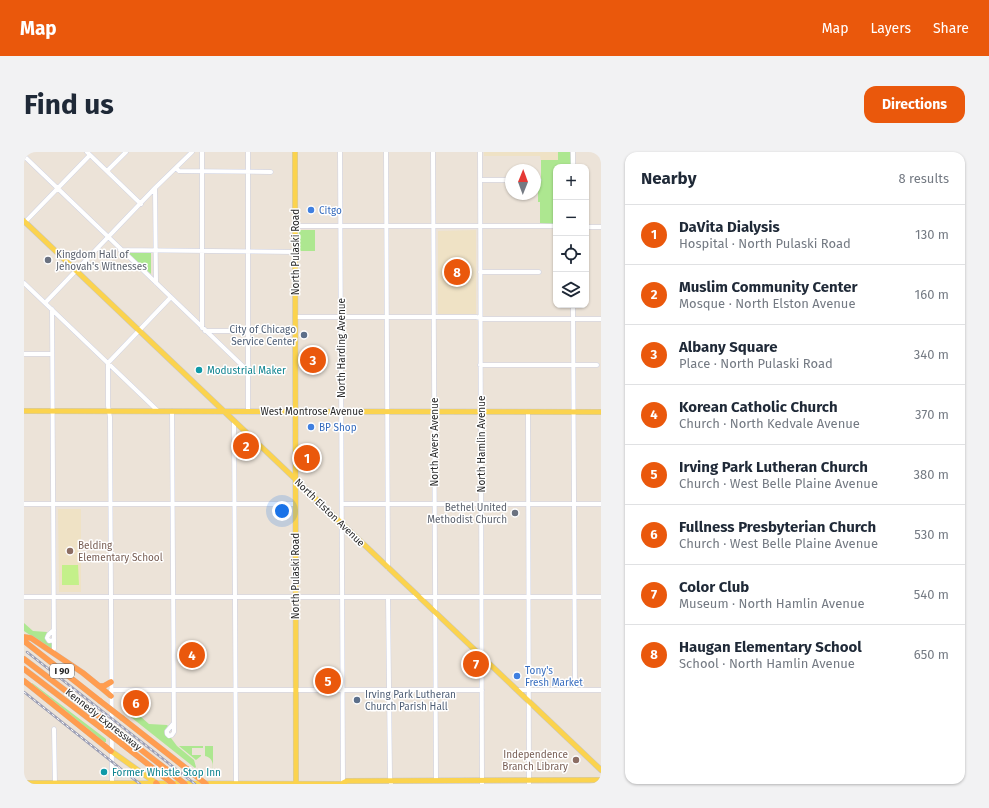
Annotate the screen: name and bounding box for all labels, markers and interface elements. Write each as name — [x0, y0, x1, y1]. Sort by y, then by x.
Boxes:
text: Map — [20, 17, 57, 40]
text: Map — [822, 20, 848, 37]
text: Layers — [870, 20, 911, 37]
text: Share — [933, 20, 969, 37]
button: Directions — [864, 86, 965, 123]
text: Find us — [24, 88, 114, 121]
north arrow — [505, 164, 541, 200]
map controls — [553, 164, 589, 308]
button: + — [553, 164, 589, 200]
text: Nearby — [641, 168, 696, 189]
text: 8 results — [898, 171, 949, 186]
button: − — [553, 200, 589, 236]
marker: Citgo — [306, 205, 316, 215]
place label: Citgo — [319, 205, 342, 217]
street label: North Pulaski Road — [290, 209, 302, 295]
text: DaVita Dialysis — [679, 218, 780, 236]
text: 1 — [651, 227, 657, 242]
text: 130 m — [915, 227, 949, 242]
button: locate — [553, 236, 589, 272]
text: Hospital · North Pulaski Road — [679, 236, 851, 251]
place label: Kingdom Hall of Jehovah's Witnesses — [56, 249, 147, 273]
marker: Kingdom Hall of Jehovah's Witnesses — [43, 255, 53, 265]
pin: 8 — [444, 257, 470, 287]
button: layers — [553, 272, 589, 308]
text: Muslim Community Center — [679, 278, 858, 296]
text: 2 — [651, 287, 657, 302]
text: 160 m — [915, 287, 949, 302]
text: Mosque · North Elston Avenue — [679, 296, 856, 311]
street label: North Harding Avenue — [336, 298, 348, 398]
place label: City of Chicago Service Center — [230, 324, 296, 348]
marker: City of Chicago Service Center — [299, 330, 309, 340]
text: Albany Square — [679, 338, 777, 356]
pin: 3 — [300, 345, 326, 375]
text: 3 — [651, 347, 657, 362]
text: 340 m — [914, 347, 949, 362]
text: Place · North Pulaski Road — [679, 356, 833, 371]
marker: Modustrial Maker — [194, 365, 204, 375]
place label: Modustrial Maker — [207, 365, 286, 377]
street label: North Hamlin Avenue — [476, 396, 488, 492]
street label: North Avers Avenue — [429, 398, 441, 486]
text: Korean Catholic Church — [679, 398, 838, 416]
street label: West Montrose Avenue — [261, 406, 364, 418]
text: 4 — [650, 407, 658, 422]
text: 370 m — [915, 407, 949, 422]
text: Church · North Kedvale Avenue — [679, 416, 860, 431]
marker: BP Shop — [306, 422, 316, 432]
place label: BP Shop — [319, 422, 357, 434]
pin: 2 — [233, 431, 259, 461]
pin: 1 — [294, 443, 320, 473]
text: Irving Park Lutheran Church — [679, 458, 868, 476]
text: 5 — [651, 467, 657, 482]
text: 380 m — [914, 467, 949, 482]
street label: North Elston Avenue — [292, 476, 367, 549]
text: Church · West Belle Plaine Avenue — [679, 476, 878, 491]
your location — [272, 501, 292, 521]
place label: Bethel United Methodist Church — [427, 502, 507, 526]
marker: Bethel United Methodist Church — [510, 508, 520, 518]
text: Fullness Presbyterian Church — [679, 518, 876, 536]
text: 6 — [650, 527, 658, 542]
text: 530 m — [914, 527, 949, 542]
street label: North Pulaski Road — [290, 533, 302, 619]
text: Church · West Belle Plaine Avenue — [679, 536, 878, 551]
place label: Belding Elementary School — [78, 540, 163, 564]
marker: Belding Elementary School — [65, 546, 75, 556]
text: Color Club — [679, 578, 749, 596]
text: 7 — [651, 587, 657, 602]
text: 540 m — [914, 587, 949, 602]
text: Museum · North Hamlin Avenue — [679, 596, 865, 611]
text: Haugan Elementary School — [679, 638, 862, 656]
pin: 4 — [179, 640, 205, 670]
text: 8 — [650, 647, 658, 662]
text: 650 m — [914, 647, 949, 662]
pin: 7 — [463, 649, 489, 679]
text: School · North Hamlin Avenue — [679, 656, 855, 671]
road number: I 90 — [50, 664, 74, 678]
place label: Tony's Fresh Market — [525, 665, 583, 689]
pin: 5 — [315, 666, 341, 696]
marker: Tony's Fresh Market — [512, 671, 522, 681]
street label: Kennedy Expressway — [63, 686, 144, 753]
pin: 6 — [123, 688, 149, 718]
place label: Irving Park Lutheran Church Parish Hall — [365, 689, 456, 713]
marker: Irving Park Lutheran Church Parish Hall — [352, 695, 362, 705]
place label: Independence Branch Library — [502, 749, 568, 773]
marker: Independence Branch Library — [571, 755, 581, 765]
marker: Former Whistle Stop Inn — [99, 767, 109, 777]
place label: Former Whistle Stop Inn — [112, 767, 221, 779]

